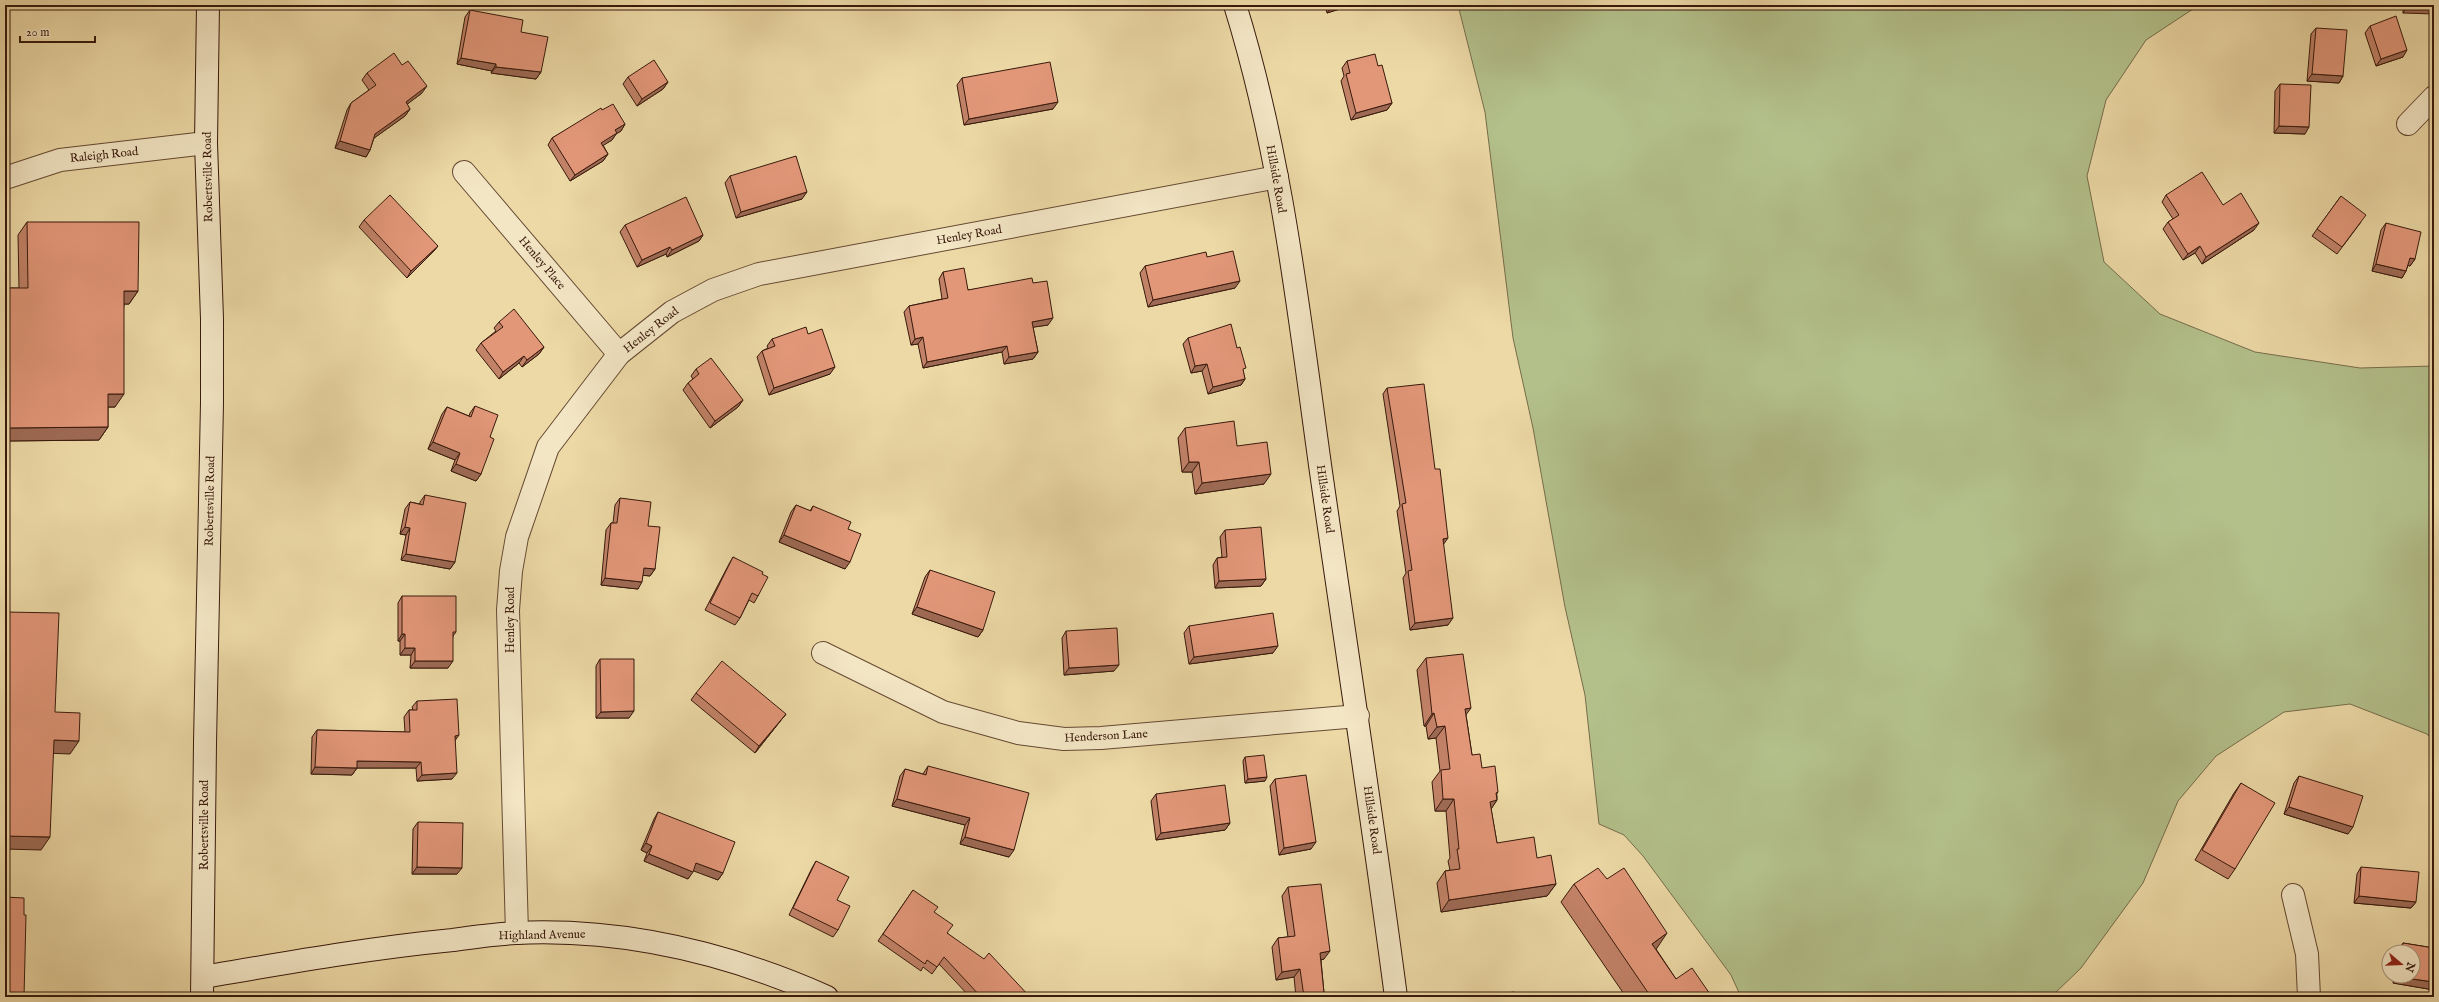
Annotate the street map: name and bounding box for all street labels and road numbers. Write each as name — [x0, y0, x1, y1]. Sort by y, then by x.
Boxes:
street label: Robertsville Road — [200, 131, 216, 222]
street label: Raleigh Road — [69, 144, 140, 166]
street label: Hillside Road — [1263, 144, 1289, 215]
street label: Henley Road — [935, 222, 1004, 248]
street label: Henley Place — [515, 233, 569, 293]
street label: Henley Road — [620, 303, 682, 356]
street label: Robertsville Road — [202, 455, 218, 546]
street label: Hillside Road — [1313, 464, 1337, 535]
street label: Henley Road — [503, 586, 518, 653]
street label: Henderson Lane — [1064, 726, 1149, 746]
street label: Robertsville Road — [197, 779, 212, 870]
street label: Hillside Road — [1360, 785, 1384, 856]
street label: Highland Avenue — [498, 927, 586, 943]

